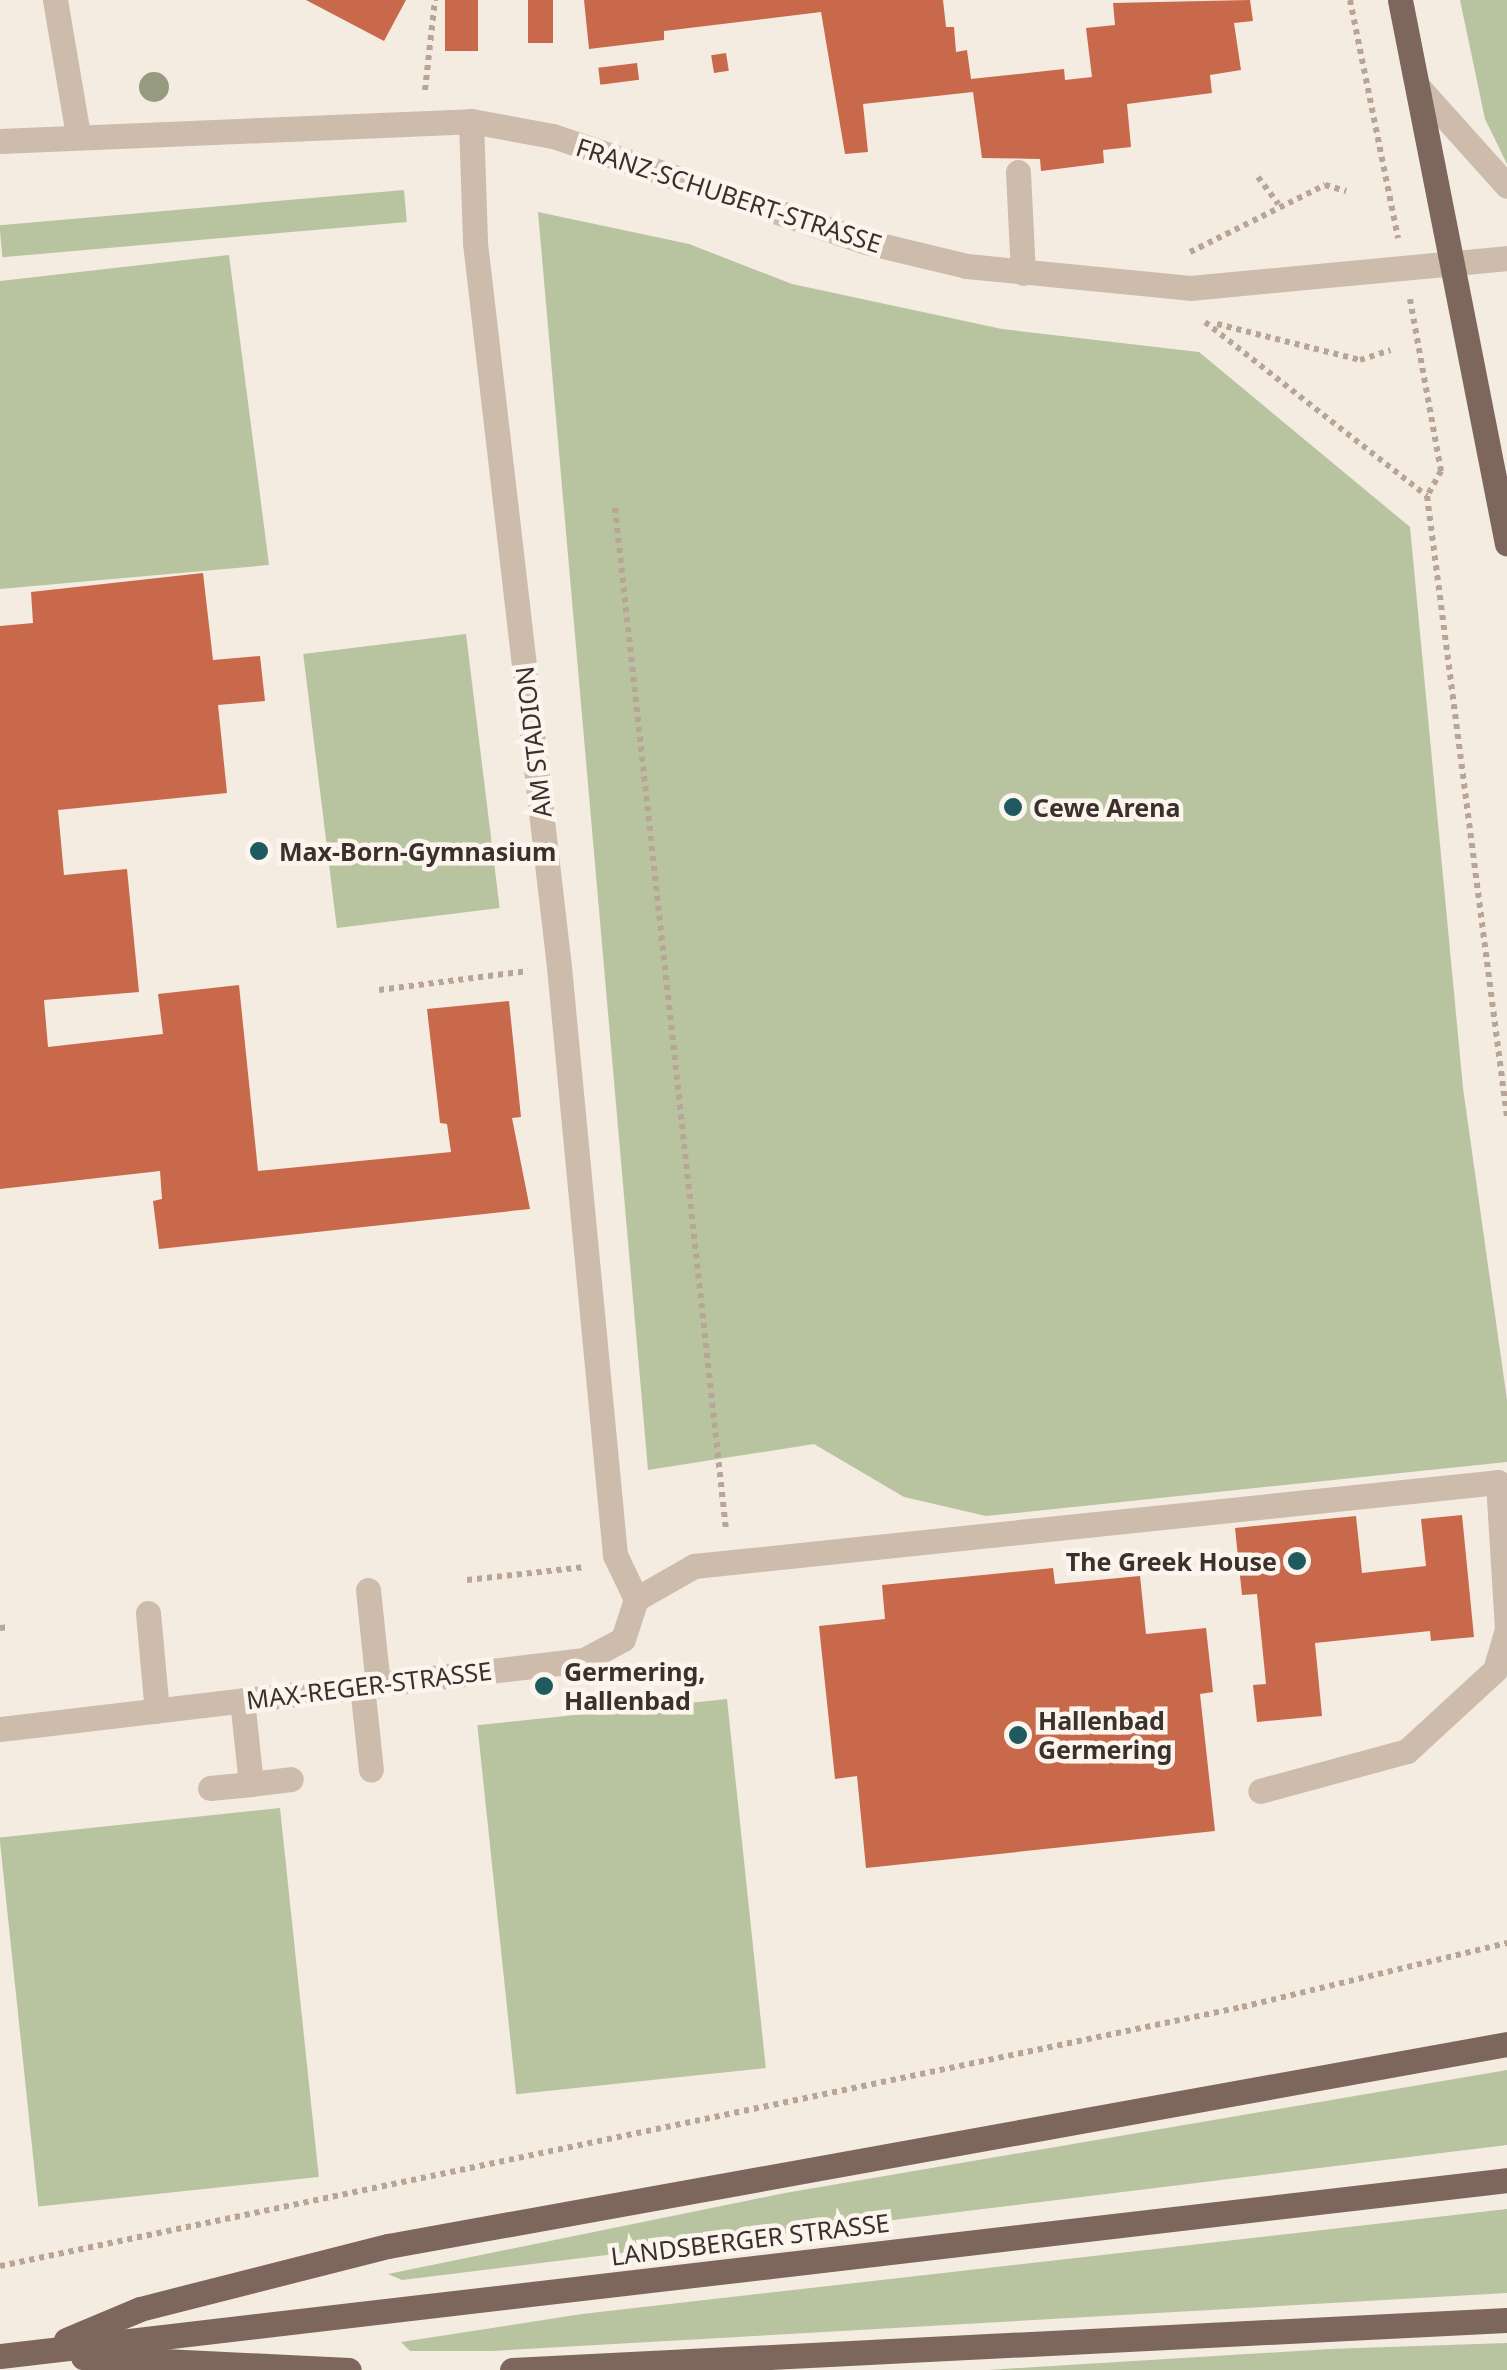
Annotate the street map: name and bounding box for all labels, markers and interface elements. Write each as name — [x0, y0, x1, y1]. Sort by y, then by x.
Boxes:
street label: FRANZ-SCHUBERT-STRASSE — [573, 131, 885, 259]
street label: AM STADION — [509, 665, 557, 819]
place label: Cewe Arena — [1033, 792, 1180, 822]
marker: Cewe Arena — [1002, 796, 1024, 818]
place label: Max-Born-Gymnasium — [279, 836, 556, 866]
marker: Max-Born-Gymnasium — [248, 840, 270, 862]
place label: The Greek House — [1066, 1546, 1277, 1576]
marker: The Greek House — [1286, 1550, 1308, 1572]
street label: MAX-REGER-STRASSE — [245, 1655, 493, 1715]
place label: Germering, Hallenbad — [564, 1657, 705, 1716]
marker: Germering, Hallenbad — [533, 1675, 555, 1697]
place label: Hallenbad Germering — [1038, 1706, 1172, 1765]
marker: Hallenbad Germering — [1007, 1724, 1029, 1746]
street label: LANDSBERGER STRASSE — [609, 2207, 891, 2271]

